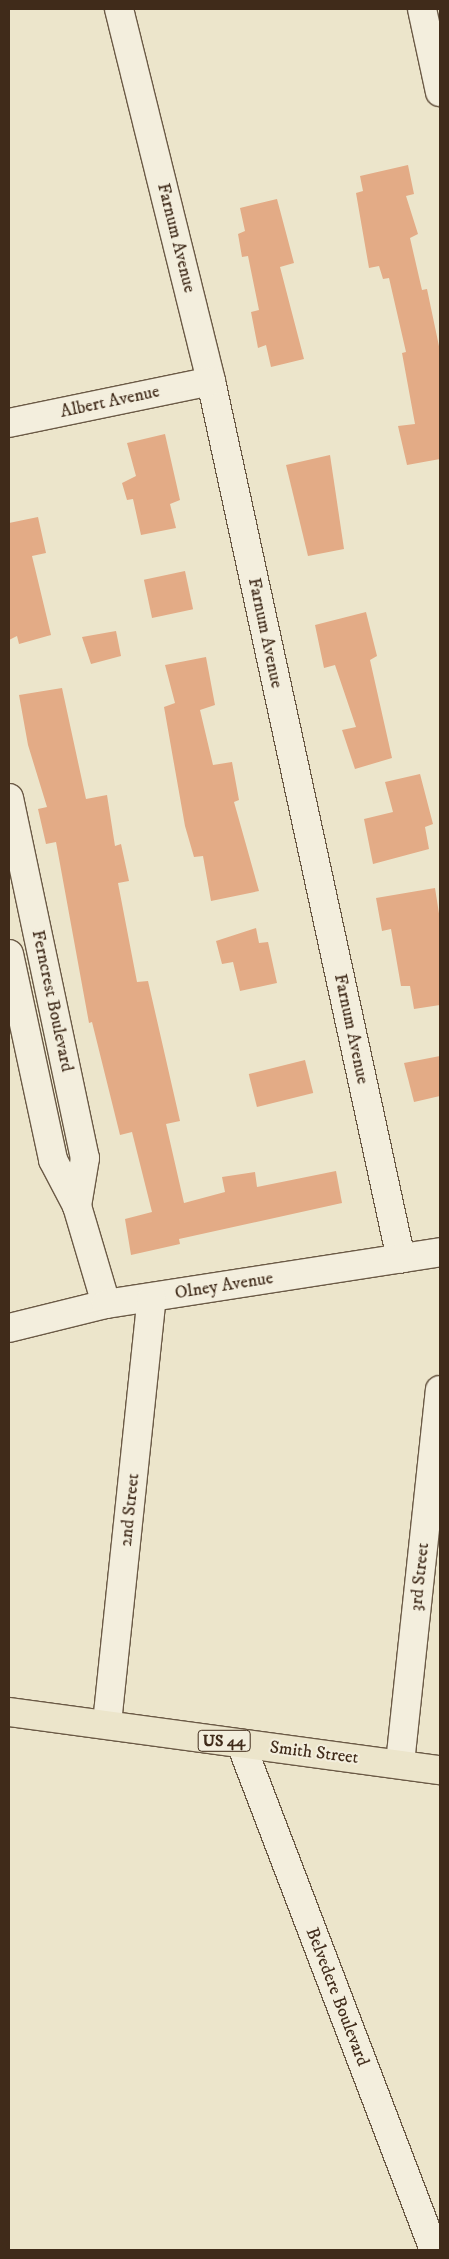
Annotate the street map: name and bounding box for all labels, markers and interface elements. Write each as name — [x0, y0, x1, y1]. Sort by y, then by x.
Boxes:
street label: Farnum Avenue — [152, 181, 200, 295]
street label: Albert Avenue — [58, 381, 162, 423]
street label: Farnum Avenue — [243, 576, 287, 690]
street label: Ferncrest Boulevard — [26, 928, 78, 1074]
street label: Farnum Avenue — [329, 972, 373, 1086]
street label: Olney Avenue — [173, 1268, 275, 1304]
street label: 2nd Street — [115, 1472, 145, 1548]
street label: 3rd Street — [406, 1542, 434, 1612]
road number: US 44 — [196, 1728, 252, 1754]
street label: Smith Street — [268, 1737, 360, 1769]
street label: Belvedere Boulevard — [301, 1925, 373, 2069]

